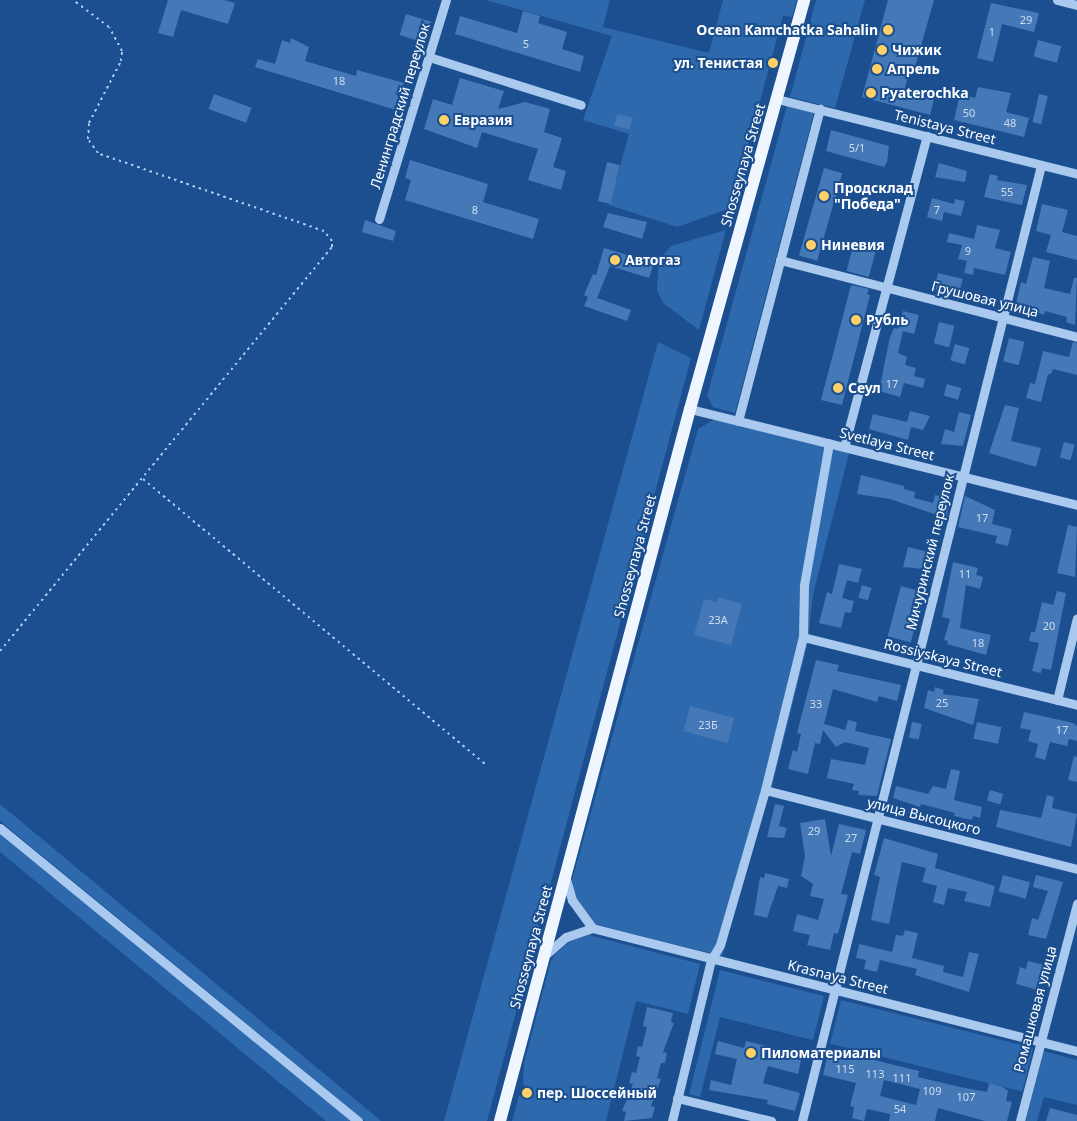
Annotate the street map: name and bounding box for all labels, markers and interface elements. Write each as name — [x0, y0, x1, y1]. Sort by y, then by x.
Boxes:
house number: 29 — [1020, 13, 1032, 27]
street label: Ленинградский переулок — [367, 21, 433, 191]
place label: Ocean Kamchatka Sahalin — [696, 22, 878, 38]
marker: Ocean Kamchatka Sahalin — [882, 24, 894, 36]
house number: 1 — [989, 25, 995, 39]
house number: 5 — [523, 37, 529, 51]
place label: Чижик — [892, 42, 942, 58]
marker: Чижик — [876, 44, 888, 56]
place label: ул. Тенистая — [674, 55, 763, 71]
marker: ул. Тенистая — [767, 57, 779, 69]
place label: Апрель — [887, 61, 940, 77]
marker: Апрель — [871, 63, 883, 75]
house number: 18 — [333, 74, 345, 88]
place label: Pyaterochka — [881, 85, 969, 101]
marker: Pyaterochka — [865, 87, 877, 99]
street label: Shosseynaya Street — [717, 102, 769, 228]
street label: Tenistaya Street — [892, 106, 998, 148]
house number: 50 — [963, 106, 975, 120]
place label: Евразия — [454, 112, 513, 128]
marker: Евразия — [438, 114, 450, 126]
house number: 48 — [1004, 116, 1016, 130]
house number: 5/1 — [849, 141, 865, 155]
place label: Продсклад "Победа" — [834, 180, 913, 212]
house number: 55 — [1001, 185, 1013, 199]
marker: Продсклад "Победа" — [818, 190, 830, 202]
house number: 8 — [472, 203, 478, 217]
house number: 7 — [934, 203, 940, 217]
place label: Ниневия — [821, 237, 885, 253]
marker: Ниневия — [805, 239, 817, 251]
house number: 9 — [965, 244, 971, 258]
place label: Автогаз — [625, 252, 681, 268]
marker: Автогаз — [609, 254, 621, 266]
street label: Грушовая улица — [930, 278, 1040, 320]
place label: Рубль — [866, 312, 908, 328]
marker: Рубль — [850, 314, 862, 326]
house number: 17 — [886, 377, 898, 391]
place label: Сеул — [848, 380, 881, 396]
marker: Сеул — [832, 382, 844, 394]
street label: Svetlaya Street — [838, 424, 936, 464]
street label: Мичуринский переулок — [902, 472, 958, 632]
street label: Shosseynaya Street — [610, 492, 660, 620]
house number: 17 — [976, 511, 988, 525]
house number: 11 — [959, 567, 971, 581]
house number: 23А — [708, 613, 728, 627]
house number: 20 — [1043, 619, 1055, 633]
street label: Rossiyskaya Street — [882, 635, 1004, 681]
house number: 18 — [972, 636, 984, 650]
house number: 25 — [936, 696, 948, 710]
house number: 33 — [810, 697, 822, 711]
house number: 23Б — [698, 718, 718, 732]
house number: 17 — [1056, 723, 1068, 737]
street label: улица Высоцкого — [865, 794, 983, 838]
house number: 29 — [808, 824, 820, 838]
house number: 27 — [845, 831, 857, 845]
street label: Shosseynaya Street — [506, 883, 556, 1011]
street label: Ромашковая улица — [1010, 944, 1060, 1074]
street label: Krasnaya Street — [786, 956, 890, 998]
place label: Пиломатериалы — [761, 1045, 881, 1061]
marker: Пиломатериалы — [745, 1047, 757, 1059]
house number: 115 — [836, 1062, 854, 1076]
house number: 113 — [866, 1067, 884, 1081]
house number: 111 — [893, 1071, 911, 1085]
house number: 109 — [923, 1084, 941, 1098]
place label: пер. Шоссейный — [537, 1085, 657, 1101]
marker: пер. Шоссейный — [521, 1087, 533, 1099]
house number: 107 — [957, 1090, 975, 1104]
house number: 54 — [894, 1102, 906, 1116]

